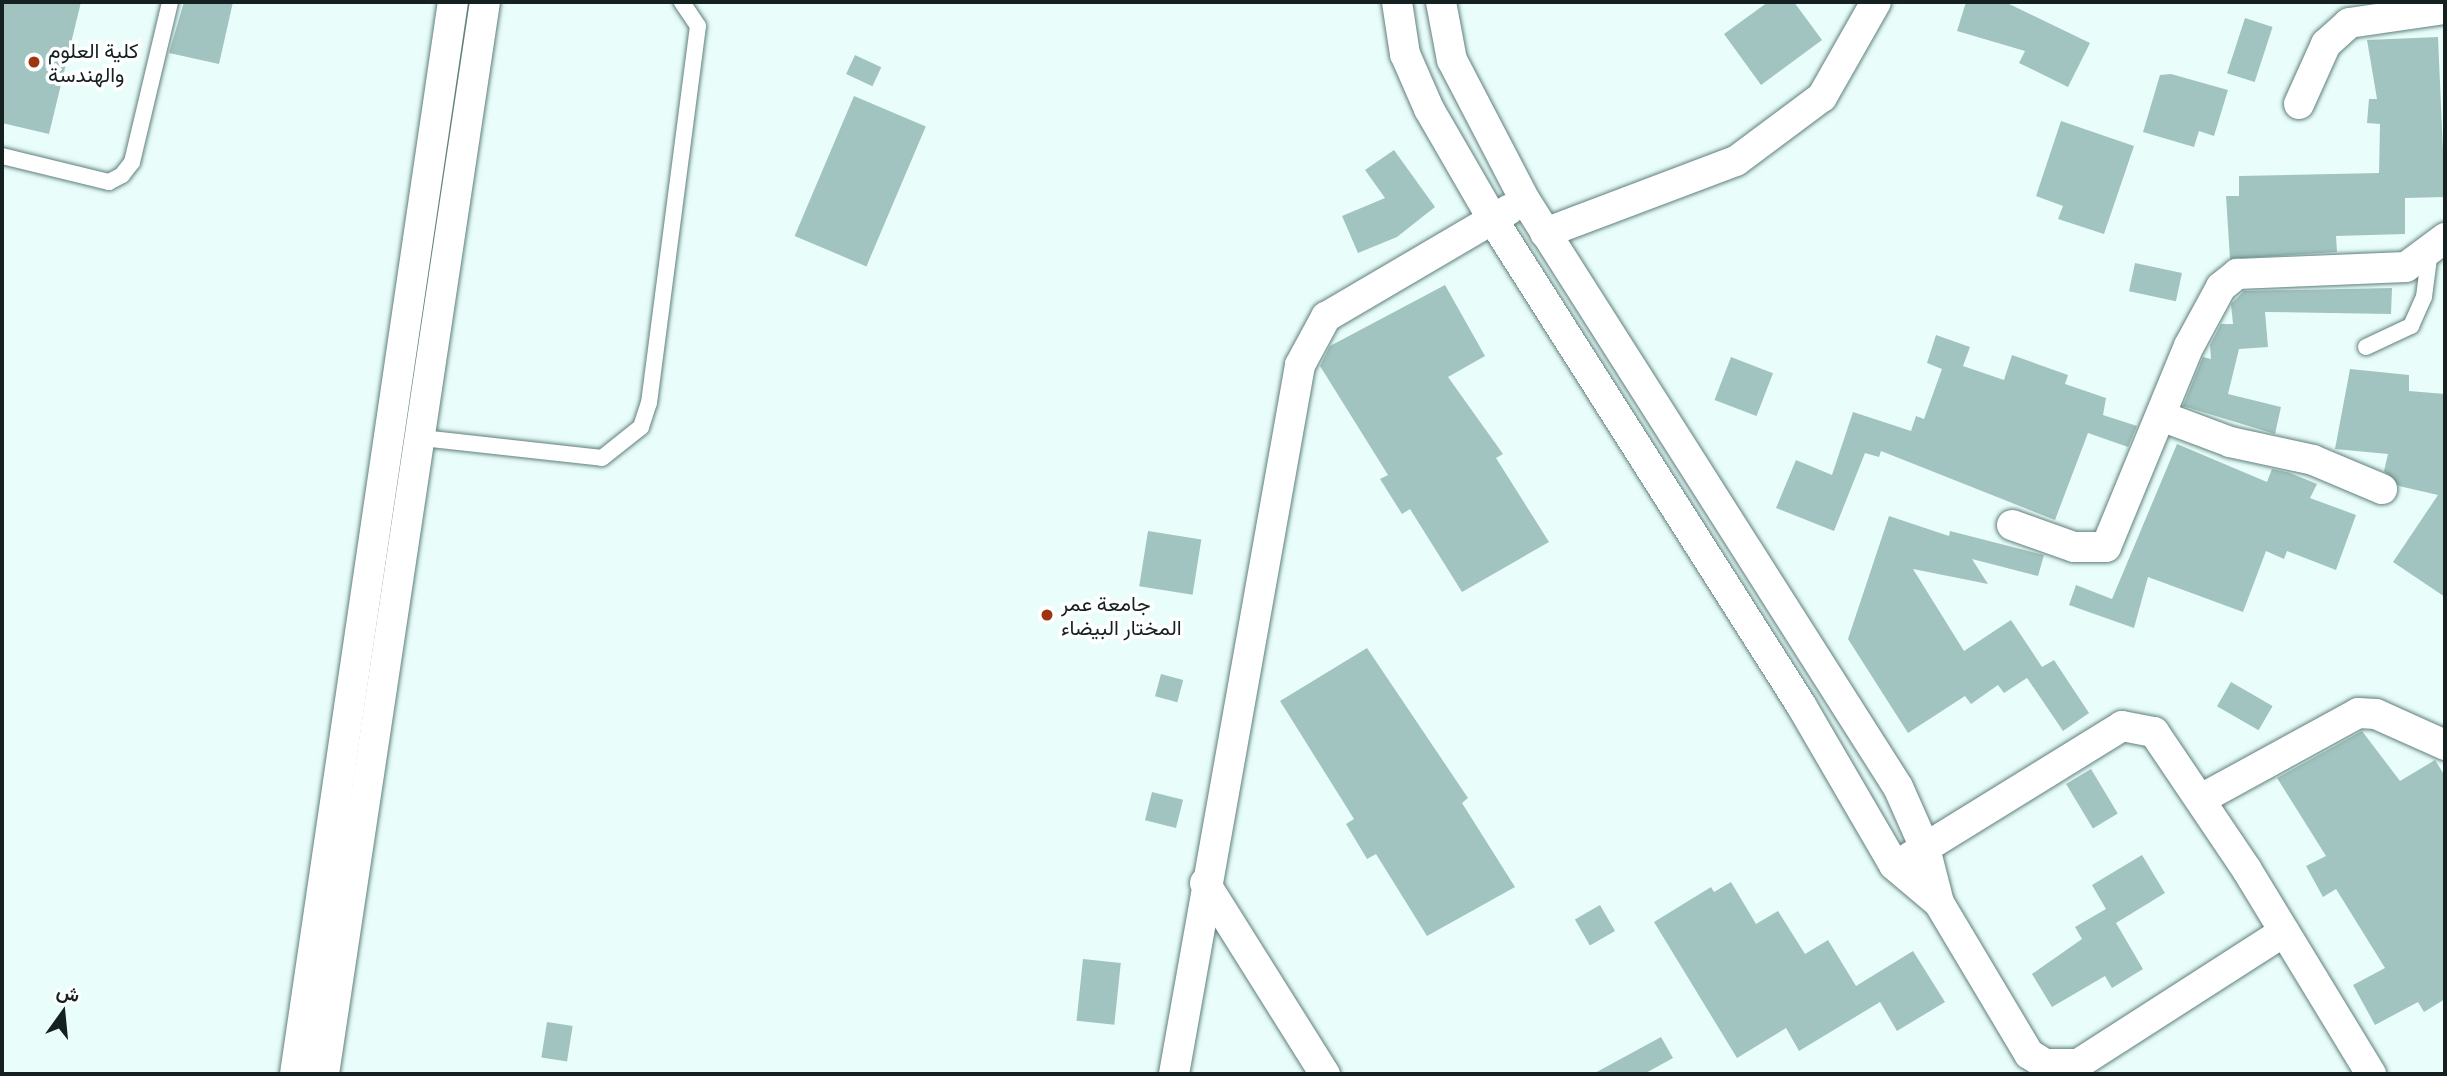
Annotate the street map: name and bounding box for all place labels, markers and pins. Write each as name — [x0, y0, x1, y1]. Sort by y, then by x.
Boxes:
place label: كلية العلوم والهندسة — [48, 37, 139, 87]
marker: كلية العلوم والهندسة — [26, 54, 42, 70]
place label: جامعة عمر المختار البيضاء — [1061, 590, 1182, 640]
marker: جامعة عمر المختار البيضاء — [1039, 607, 1055, 623]

